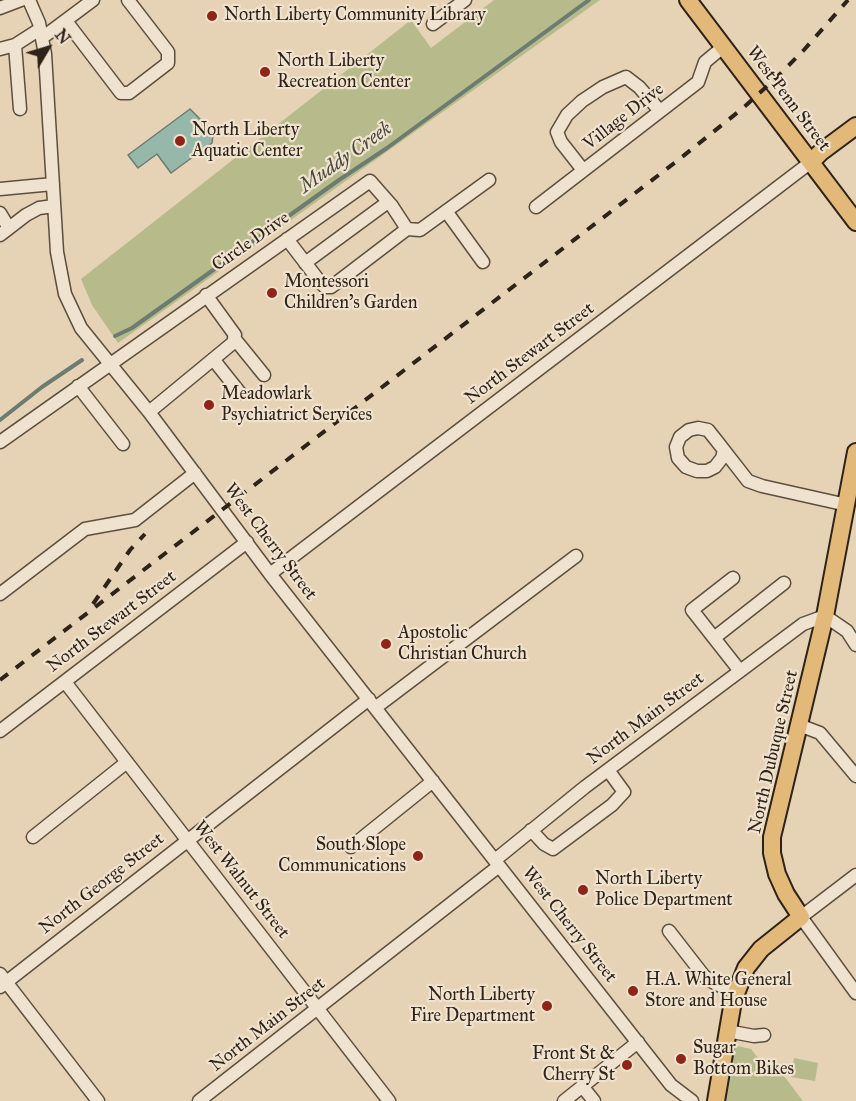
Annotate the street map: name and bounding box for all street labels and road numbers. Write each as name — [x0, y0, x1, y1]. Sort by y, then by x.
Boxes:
street label: West Penn Street — [741, 42, 835, 156]
street label: Village Drive — [579, 79, 669, 155]
street label: Circle Drive — [208, 208, 294, 276]
street label: North Stewart Street — [461, 298, 599, 410]
street label: West Cherry Street — [219, 479, 321, 605]
street label: North Stewart Street — [43, 566, 181, 678]
street label: North Main Street — [583, 668, 709, 770]
street label: North Dubuque Street — [745, 668, 803, 836]
street label: West Walnut Street — [188, 817, 294, 943]
street label: North George Street — [35, 829, 169, 939]
street label: West Cherry Street — [517, 863, 621, 987]
street label: North Main Street — [206, 973, 330, 1077]

